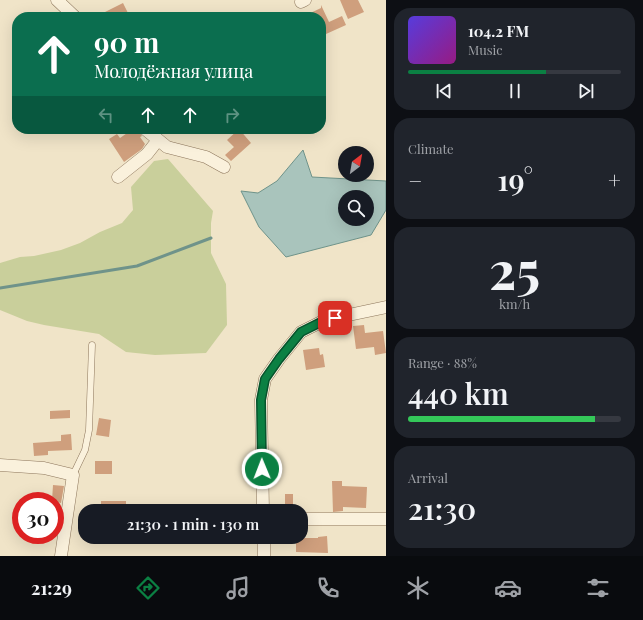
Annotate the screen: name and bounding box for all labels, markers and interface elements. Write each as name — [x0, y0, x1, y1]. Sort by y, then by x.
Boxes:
text: 104.2 FM — [468, 21, 529, 41]
text: 90 m — [94, 23, 159, 60]
icon: ahead — [28, 28, 80, 80]
text: Music — [468, 41, 503, 58]
text: Молодёжная улица — [94, 59, 253, 83]
icon: previous — [433, 80, 455, 102]
icon: pause — [504, 80, 526, 102]
icon: next — [575, 80, 597, 102]
icon: left — [95, 104, 117, 126]
icon: ahead — [137, 104, 159, 126]
icon: ahead — [179, 104, 201, 126]
icon: right — [221, 104, 243, 126]
text: Climate — [408, 140, 454, 157]
north arrow — [338, 146, 374, 182]
map controls — [338, 146, 374, 226]
text: 19° — [497, 159, 533, 199]
text: − — [408, 165, 422, 195]
text: + — [608, 165, 621, 195]
button: search — [338, 190, 374, 226]
text: 25 — [489, 234, 540, 303]
text: km/h — [499, 295, 530, 312]
pin — [318, 301, 352, 335]
icon: arrive — [324, 307, 346, 329]
text: Range · 88% — [408, 354, 477, 371]
text: 440 km — [408, 373, 509, 413]
position arrow — [241, 448, 283, 490]
text: Arrival — [408, 469, 448, 486]
text: 21:30 — [408, 488, 476, 528]
speed limit sign: 30 — [12, 492, 64, 544]
text: 21:30 · 1 min · 130 m — [127, 514, 259, 534]
icon: directions — [134, 574, 162, 602]
icon: music — [224, 574, 252, 602]
icon: phone — [314, 574, 342, 602]
icon: climate — [404, 574, 432, 602]
icon: car — [494, 574, 522, 602]
icon: filters — [584, 574, 612, 602]
text: 21:29 — [31, 576, 72, 600]

